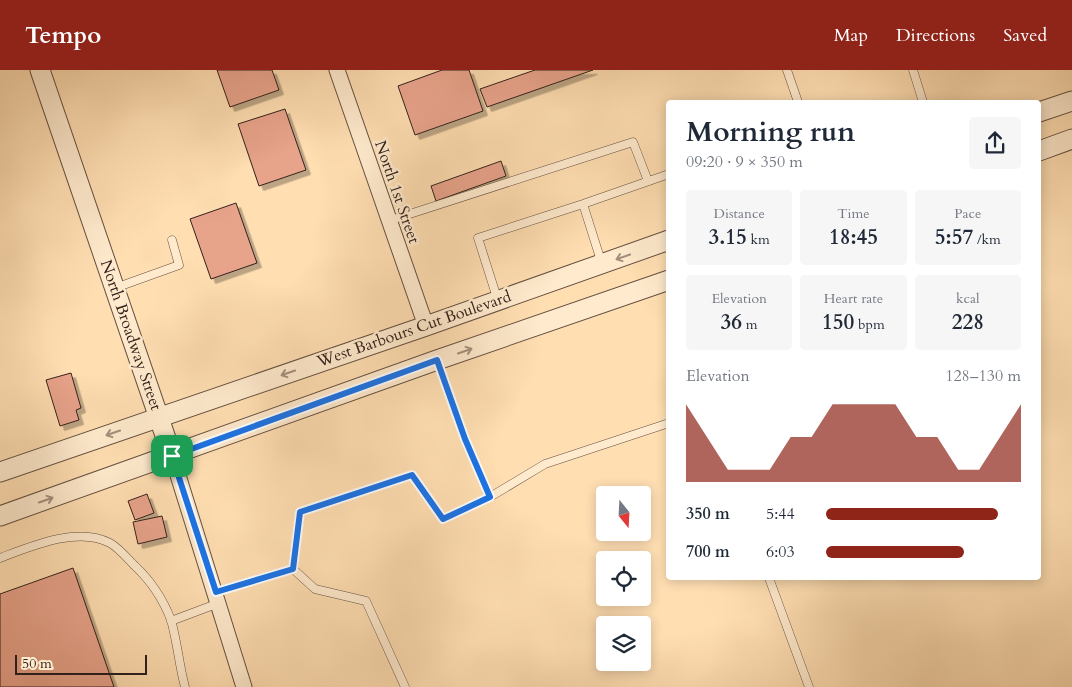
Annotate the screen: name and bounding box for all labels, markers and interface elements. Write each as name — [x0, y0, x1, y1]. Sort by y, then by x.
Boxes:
text: Tempo — [25, 19, 101, 52]
text: Map — [834, 23, 868, 48]
text: Directions — [896, 23, 975, 48]
text: Saved — [1003, 23, 1047, 48]
text: Morning run — [686, 113, 855, 151]
button: share — [969, 117, 1021, 169]
street label: North 1st Street — [369, 138, 425, 246]
text: 09:20 · 9 × 350 m — [686, 151, 803, 173]
text: Distance — [714, 204, 765, 223]
text: Time — [837, 204, 870, 223]
text: Pace — [954, 204, 981, 223]
text: 3.15 — [708, 223, 747, 252]
text: 18:45 — [829, 223, 878, 252]
text: 5:57 — [935, 223, 973, 252]
text: km — [747, 230, 770, 249]
text: /km — [973, 230, 1001, 249]
one-way arrow — [615, 252, 631, 262]
street label: North Broadway Street — [95, 257, 167, 413]
street label: West Barbours Cut Boulevard — [313, 285, 515, 373]
text: Elevation — [711, 289, 767, 308]
text: Heart rate — [824, 289, 883, 308]
text: kcal — [956, 289, 980, 308]
text: 36 — [721, 308, 742, 337]
text: 150 — [822, 308, 854, 337]
text: 228 — [952, 308, 984, 337]
text: m — [742, 315, 758, 334]
text: bpm — [854, 315, 885, 334]
one-way arrow — [457, 345, 473, 355]
text: Elevation — [686, 365, 750, 387]
text: 128–130 m — [945, 365, 1021, 387]
one-way arrow — [280, 369, 296, 378]
one-way arrow — [106, 429, 122, 438]
pin — [151, 435, 193, 477]
icon: arrive — [158, 442, 186, 470]
north arrow — [596, 486, 651, 541]
map controls — [596, 486, 651, 671]
one-way arrow — [38, 495, 53, 504]
text: 350 m — [686, 503, 730, 525]
text: 5:44 — [766, 503, 795, 525]
text: 700 m — [686, 541, 730, 563]
text: 6:03 — [766, 541, 795, 563]
button: locate — [596, 551, 651, 606]
button: layers — [596, 616, 651, 671]
scale bar — [15, 652, 148, 675]
text: 50 m — [22, 654, 52, 673]

